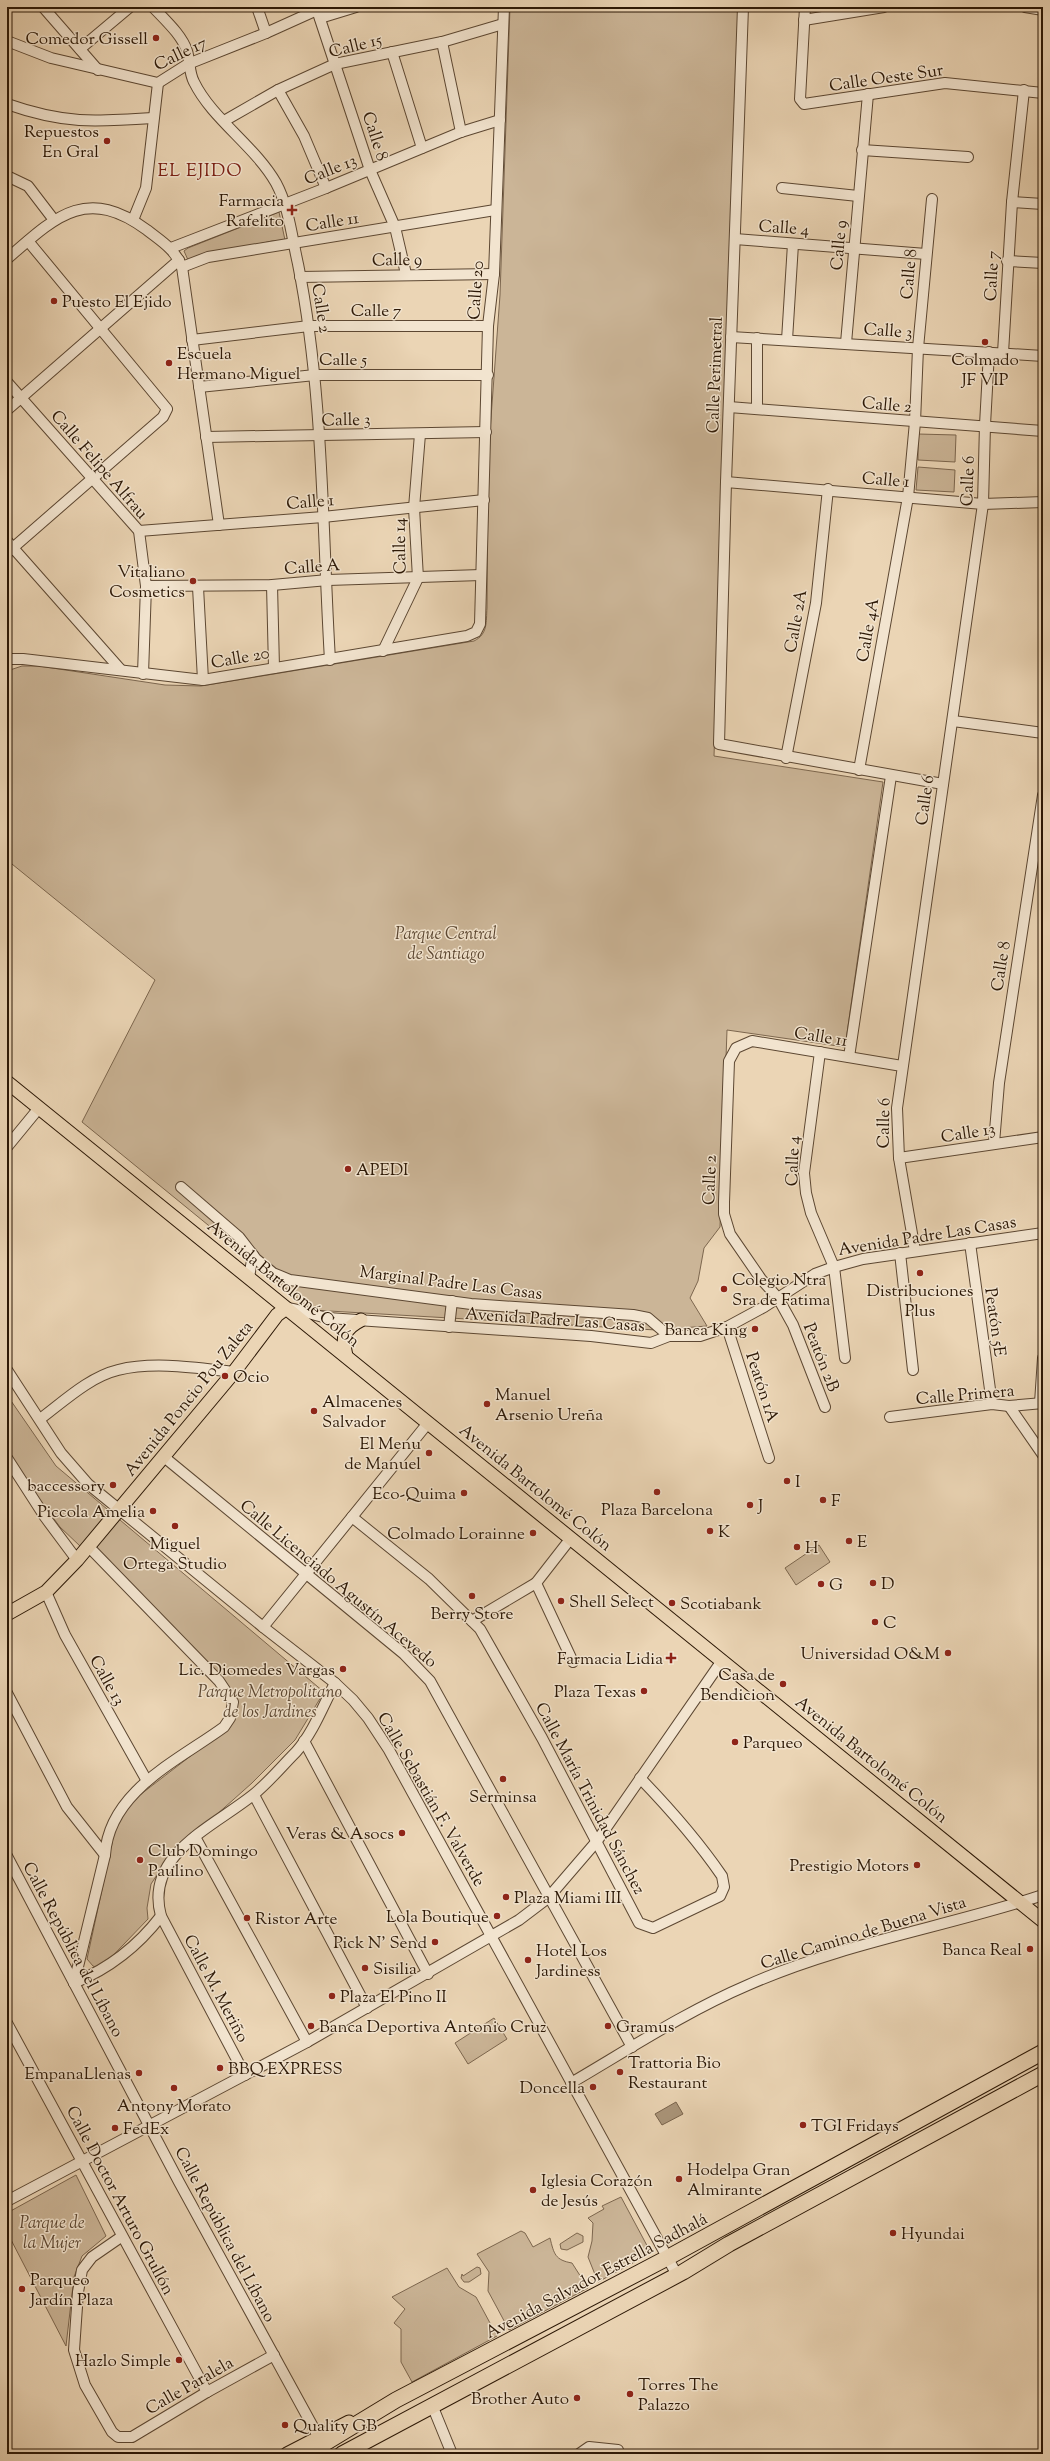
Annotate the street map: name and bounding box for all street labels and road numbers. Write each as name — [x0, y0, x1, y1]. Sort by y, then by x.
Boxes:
street label: Calle 15 — [326, 29, 385, 65]
street label: Calle 17 — [150, 31, 212, 78]
street label: Calle Oeste Sur — [828, 59, 945, 99]
street label: Calle 8 — [355, 109, 393, 164]
street label: Calle 13 — [301, 149, 361, 192]
street label: Calle 11 — [304, 207, 361, 239]
street label: Calle 4 — [758, 215, 810, 243]
street label: Calle 9 — [826, 219, 854, 271]
street label: Calle 8 — [896, 248, 924, 300]
street label: Calle 9 — [372, 249, 422, 273]
street label: Calle 7 — [980, 250, 1006, 302]
street label: Calle 20 — [463, 260, 491, 320]
street label: Calle 2 — [304, 282, 336, 335]
street label: Calle 7 — [351, 300, 402, 324]
street label: Calle Perimetral — [702, 316, 730, 434]
street label: Calle 3 — [863, 318, 913, 346]
street label: Calle 5 — [319, 349, 367, 373]
street label: Calle 2 — [861, 392, 913, 420]
street label: Calle Felipe Alfrau — [44, 405, 153, 525]
street label: Calle 3 — [321, 409, 371, 433]
street label: Calle 6 — [956, 455, 982, 507]
street label: Calle 1 — [861, 467, 911, 495]
street label: Calle 1 — [285, 489, 335, 517]
street label: Calle 14 — [389, 517, 413, 574]
street label: Calle A — [283, 554, 341, 582]
street label: Calle 2A — [780, 588, 814, 655]
street label: Calle 4A — [852, 596, 886, 664]
street label: Calle 20 — [209, 642, 272, 676]
street label: Calle 6 — [911, 774, 941, 827]
street label: Calle 8 — [986, 939, 1018, 993]
street label: Calle 11 — [792, 1022, 849, 1054]
street label: Calle 6 — [873, 1098, 897, 1149]
street label: Calle 13 — [939, 1118, 997, 1150]
street label: Calle 4 — [781, 1135, 807, 1187]
street label: Calle 2 — [698, 1155, 724, 1206]
street label: Avenida Padre Las Casas — [836, 1211, 1019, 1263]
street label: Avenida Bartolomé Colón — [201, 1215, 364, 1354]
street label: Marginal Padre Las Casas — [358, 1261, 544, 1307]
street label: Peatón 5E — [977, 1286, 1011, 1358]
street label: Avenida Padre Las Casas — [464, 1303, 646, 1339]
street label: Avenida Poncio Pou Zaleta — [119, 1316, 260, 1482]
street label: Peatón 2B — [796, 1320, 844, 1396]
street label: Peatón 1A — [738, 1349, 784, 1426]
street label: Calle Primera — [915, 1380, 1016, 1412]
street label: Avenida Bartolomé Colón — [453, 1419, 616, 1558]
street label: Calle Licenciado Agustín Acevedo — [234, 1495, 442, 1674]
street label: Calle 13 — [82, 1651, 130, 1711]
street label: Avenida Bartolomé Colón — [789, 1691, 952, 1830]
street label: Calle María Trinidad Sánchez — [528, 1699, 650, 1899]
street label: Calle Sebastián F. Valverde — [370, 1708, 490, 1892]
street label: Calle República del Líbano — [16, 1858, 129, 2042]
street label: Calle Camino de Buena Vista — [758, 1891, 970, 1977]
street label: Calle M. Meriño — [177, 1931, 254, 2047]
street label: Calle Doctor Arturo Grullón — [59, 2102, 179, 2300]
street label: Calle República del Líbano — [168, 2143, 281, 2327]
street label: Avenida Salvador Estrella Sadhalá — [482, 2208, 712, 2346]
street label: Calle Paralela — [141, 2352, 239, 2422]

